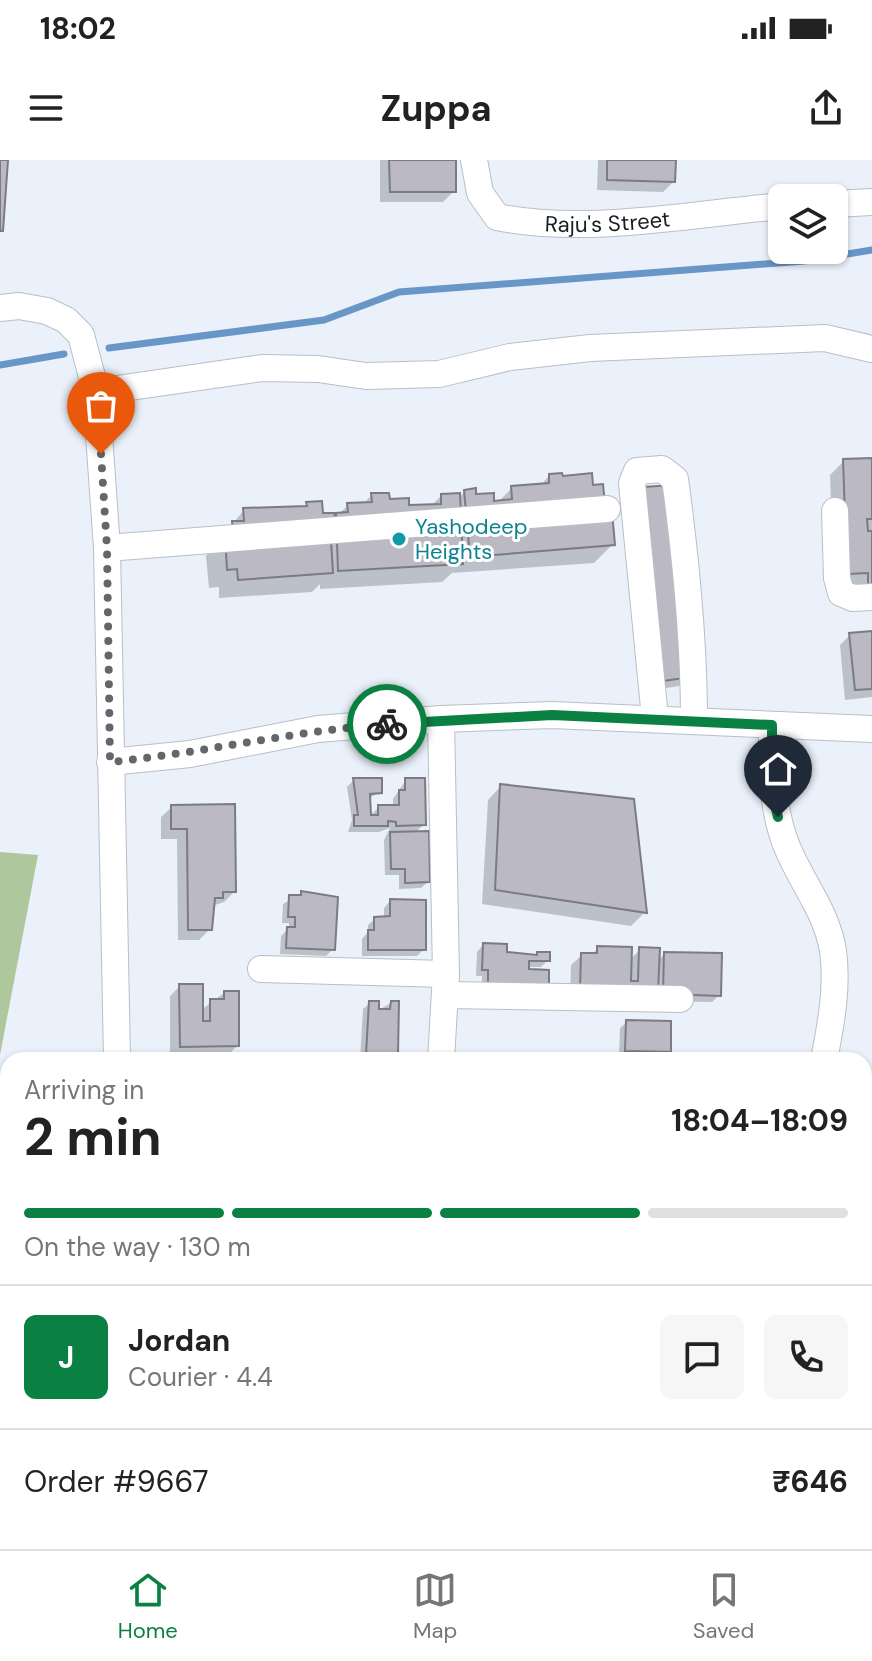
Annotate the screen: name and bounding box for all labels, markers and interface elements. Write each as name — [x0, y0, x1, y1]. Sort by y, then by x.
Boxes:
text: 18:02 — [40, 9, 116, 48]
text: Zuppa — [380, 85, 492, 132]
icon: menu — [24, 86, 68, 130]
icon: share — [804, 86, 848, 130]
map controls — [768, 184, 848, 264]
button: layers — [768, 184, 848, 264]
street label: Raju's Street — [544, 204, 672, 239]
pin — [67, 372, 135, 454]
icon: bag — [79, 384, 123, 428]
place label: Yashodeep Heights — [415, 512, 527, 566]
marker: Yashodeep Heights — [390, 530, 408, 548]
courier — [347, 684, 427, 764]
icon: bike — [365, 702, 409, 746]
pin — [744, 735, 812, 817]
icon: home — [756, 747, 800, 791]
text: Arriving in — [24, 1073, 144, 1107]
text: 18:04–18:09 — [671, 1101, 848, 1140]
text: 2 min — [24, 1103, 162, 1171]
text: On the way · 130 m — [24, 1230, 251, 1264]
button: chat — [660, 1315, 744, 1399]
button: phone — [764, 1315, 848, 1399]
text: Jordan — [128, 1321, 230, 1360]
text: J — [58, 1338, 74, 1377]
text: Courier · 4.4 — [128, 1360, 273, 1394]
text: Order #9667 — [24, 1462, 209, 1501]
text: ₹646 — [772, 1462, 848, 1501]
tab: Home — [118, 1568, 178, 1645]
tab: Map — [413, 1568, 457, 1645]
tab: Saved — [693, 1568, 754, 1645]

